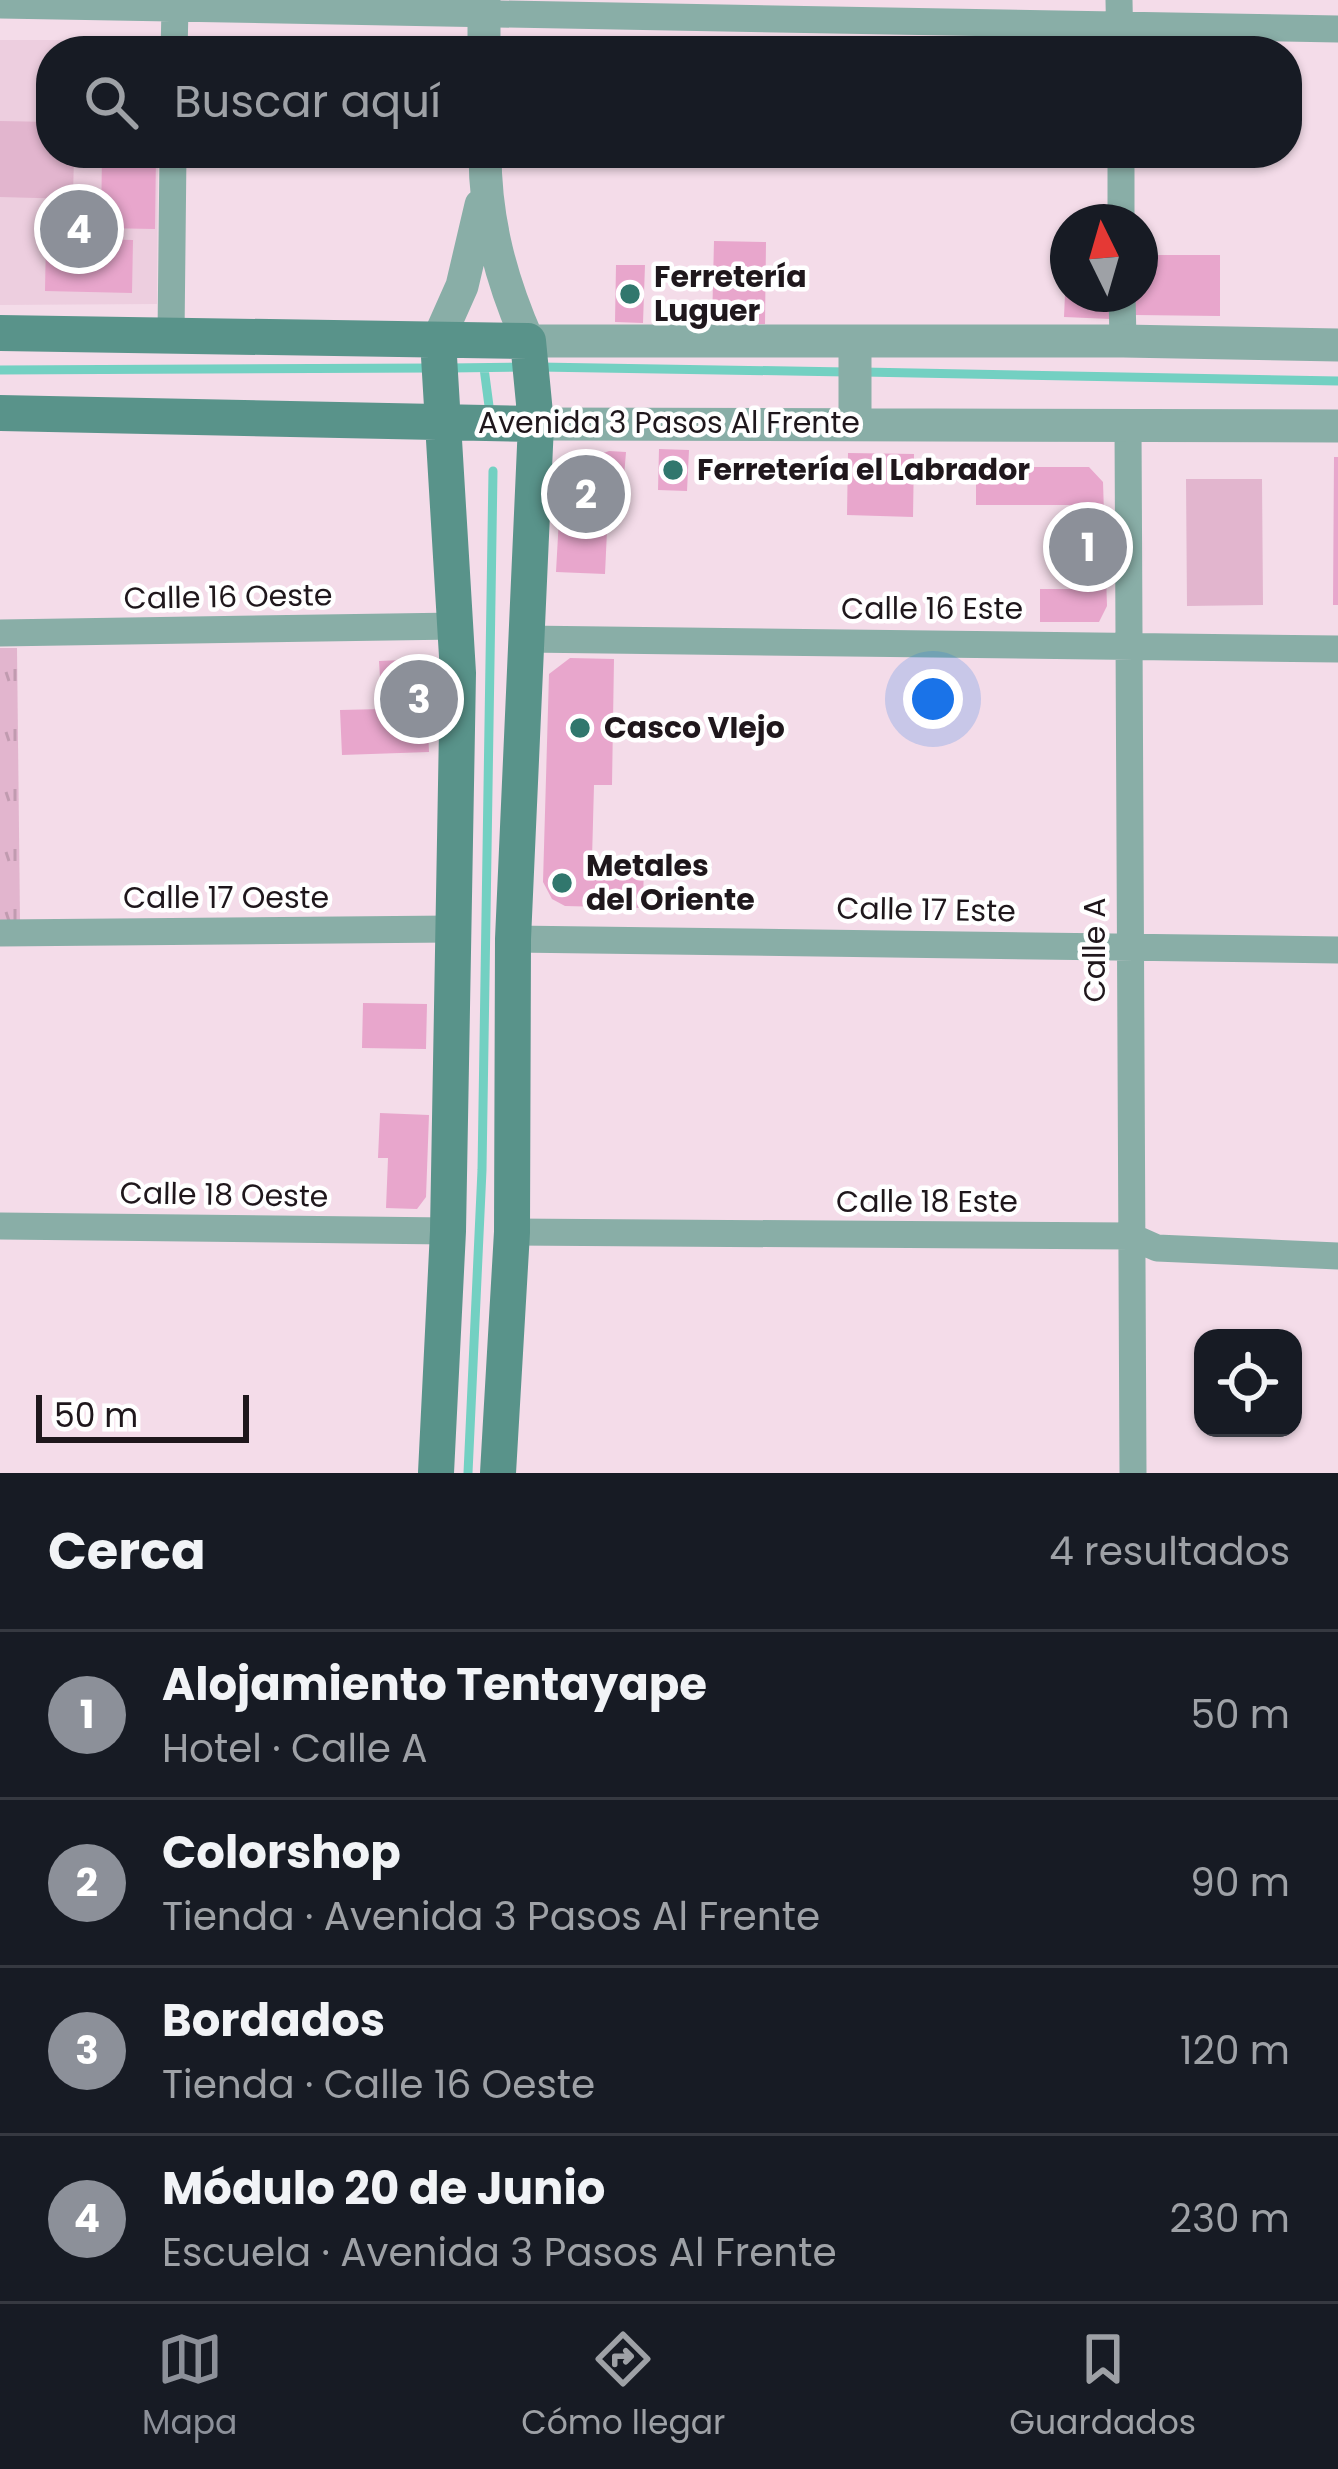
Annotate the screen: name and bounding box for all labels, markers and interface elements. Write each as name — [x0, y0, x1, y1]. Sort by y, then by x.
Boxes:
search box — [36, 36, 1302, 168]
icon: search — [78, 69, 144, 135]
text: Buscar aquí — [174, 70, 441, 133]
pin: 4 — [40, 184, 118, 274]
north arrow — [1050, 204, 1158, 312]
place label: Ferretería Luguer — [654, 255, 807, 332]
marker: Ferretería Luguer — [617, 281, 643, 307]
street label: Avenida 3 Pasos Al Frente — [478, 401, 860, 444]
place label: Ferretería el Labrador — [697, 448, 1030, 491]
pin: 2 — [547, 449, 625, 539]
marker: Ferretería el Labrador — [660, 457, 686, 483]
pin: 1 — [1049, 502, 1127, 592]
street label: Calle 16 Oeste — [123, 573, 333, 620]
street label: Calle 16 Este — [841, 587, 1023, 630]
pin: 3 — [380, 654, 458, 744]
your location — [903, 669, 963, 729]
place label: Casco VIejo — [604, 706, 785, 749]
marker: Casco VIejo — [567, 715, 593, 741]
place label: Metales del Oriente — [586, 844, 755, 921]
marker: Metales del Oriente — [549, 870, 575, 896]
street label: Calle 17 Oeste — [123, 876, 329, 919]
street label: Calle 17 Este — [836, 886, 1016, 933]
street label: Calle A — [1073, 897, 1116, 1003]
street label: Calle 18 Oeste — [119, 1171, 329, 1218]
street label: Calle 18 Este — [836, 1180, 1018, 1223]
map controls — [1194, 1329, 1302, 1437]
button: locate — [1194, 1329, 1302, 1437]
scale bar — [36, 1389, 249, 1442]
text: 50 m — [54, 1392, 138, 1439]
text: Cerca — [48, 1515, 206, 1587]
text: 4 resultados — [1049, 1524, 1290, 1579]
text: Alojamiento Tentayape — [162, 1653, 707, 1716]
text: 1 — [80, 1687, 94, 1742]
text: 50 m — [1190, 1687, 1290, 1742]
text: Hotel · Calle A — [162, 1721, 428, 1776]
text: Colorshop — [162, 1821, 401, 1884]
text: 2 — [76, 1855, 98, 1910]
text: 90 m — [1190, 1855, 1290, 1910]
text: Tienda · Avenida 3 Pasos Al Frente — [162, 1889, 820, 1944]
text: Bordados — [162, 1989, 385, 2052]
text: 3 — [75, 2023, 99, 2078]
text: 120 m — [1180, 2023, 1290, 2078]
text: Tienda · Calle 16 Oeste — [162, 2057, 595, 2112]
text: Módulo 20 de Junio — [162, 2157, 605, 2220]
text: 4 — [74, 2191, 100, 2246]
text: 230 m — [1170, 2191, 1290, 2246]
text: Escuela · Avenida 3 Pasos Al Frente — [162, 2225, 837, 2280]
tab: Mapa — [142, 2326, 237, 2448]
tab: Cómo llegar — [521, 2326, 725, 2448]
tab: Guardados — [1009, 2326, 1196, 2448]

